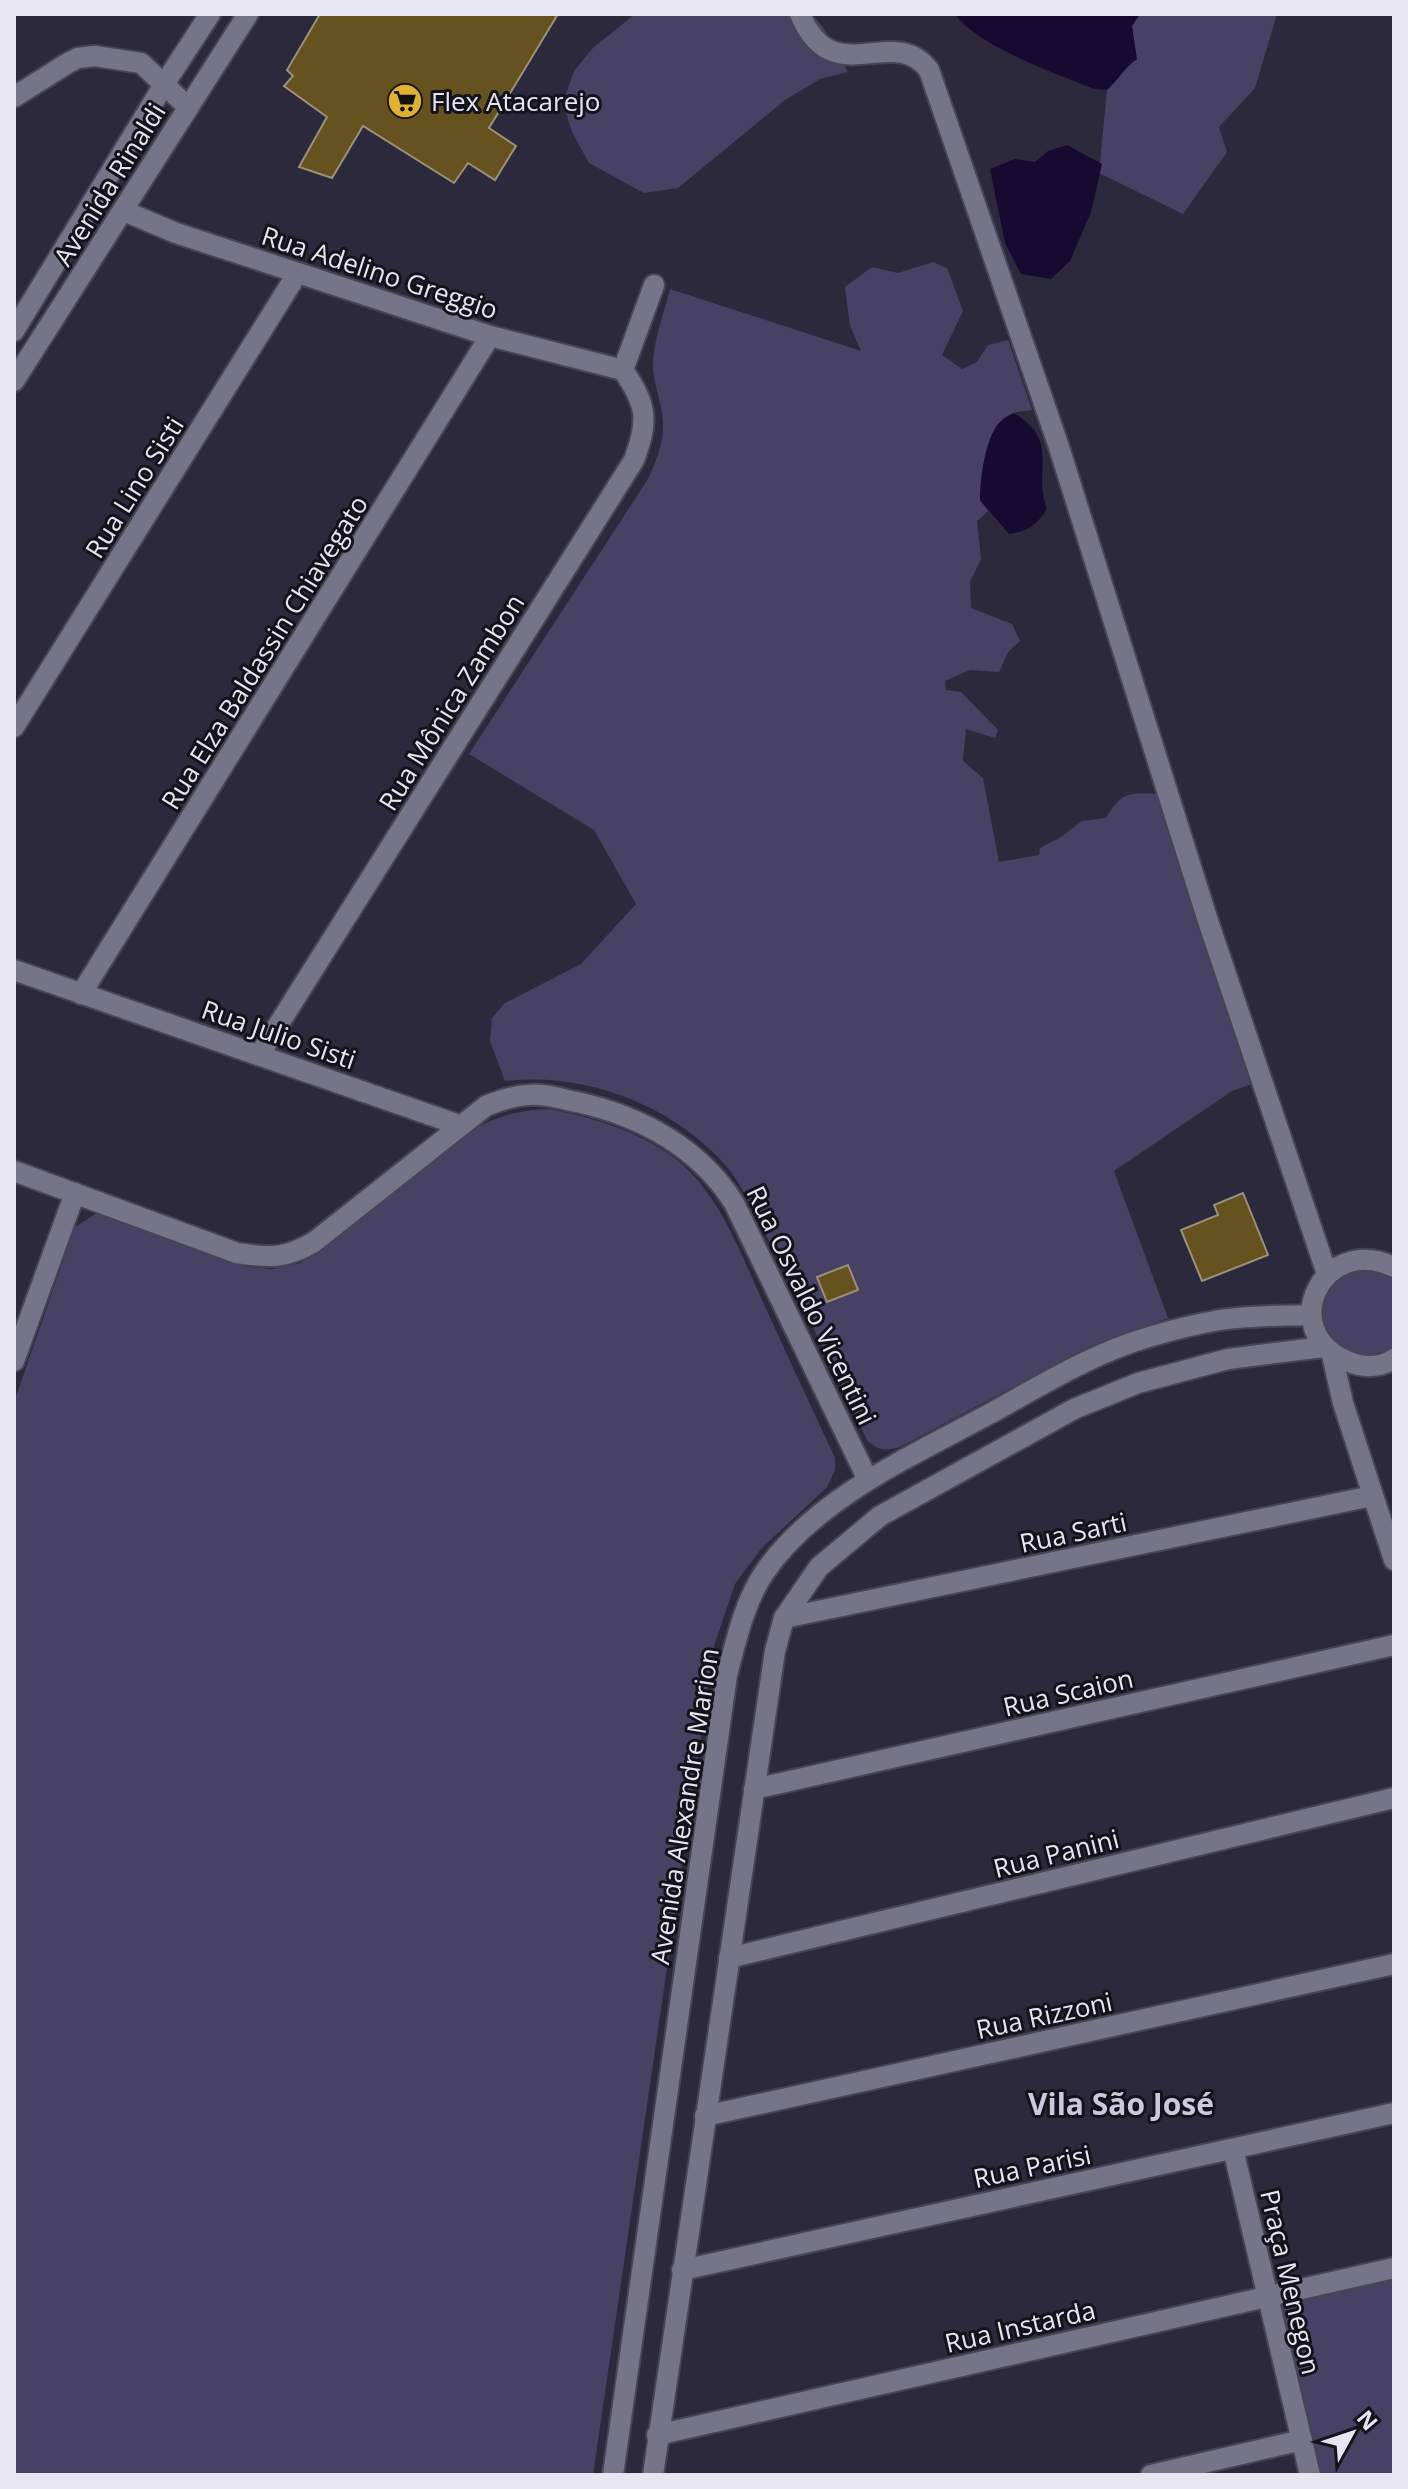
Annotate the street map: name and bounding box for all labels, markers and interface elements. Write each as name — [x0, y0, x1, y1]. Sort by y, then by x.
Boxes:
supermarket icon: Flex Atacarejo — [386, 82, 424, 120]
place label: Flex Atacarejo — [431, 83, 600, 119]
street label: Avenida Rinaldi — [45, 96, 173, 272]
street label: Rua Adelino Greggio — [257, 217, 503, 327]
street label: Rua Lino Sisti — [76, 409, 192, 565]
street label: Rua Elza Baldassin Chiavegato — [152, 488, 376, 816]
street label: Rua Mônica Zambon — [370, 587, 532, 817]
street label: Rua Julio Sisti — [197, 991, 361, 1077]
street label: Rua Osvaldo Vicentini — [739, 1180, 885, 1430]
street label: Rua Sarti — [1016, 1503, 1130, 1561]
street label: Avenida Alexandre Marion — [641, 1645, 727, 1967]
street label: Rua Scaion — [999, 1660, 1137, 1724]
street label: Rua Panini — [989, 1820, 1123, 1886]
street label: Rua Rizzoni — [973, 1983, 1115, 2047]
district label: Vila São José — [1028, 2083, 1214, 2124]
street label: Rua Parisi — [970, 2136, 1094, 2196]
street label: Praça Menegon — [1252, 2186, 1330, 2378]
street label: Rua Instarda — [941, 2291, 1099, 2361]
north arrow — [1312, 2393, 1392, 2473]
text: N — [1351, 2403, 1385, 2436]

